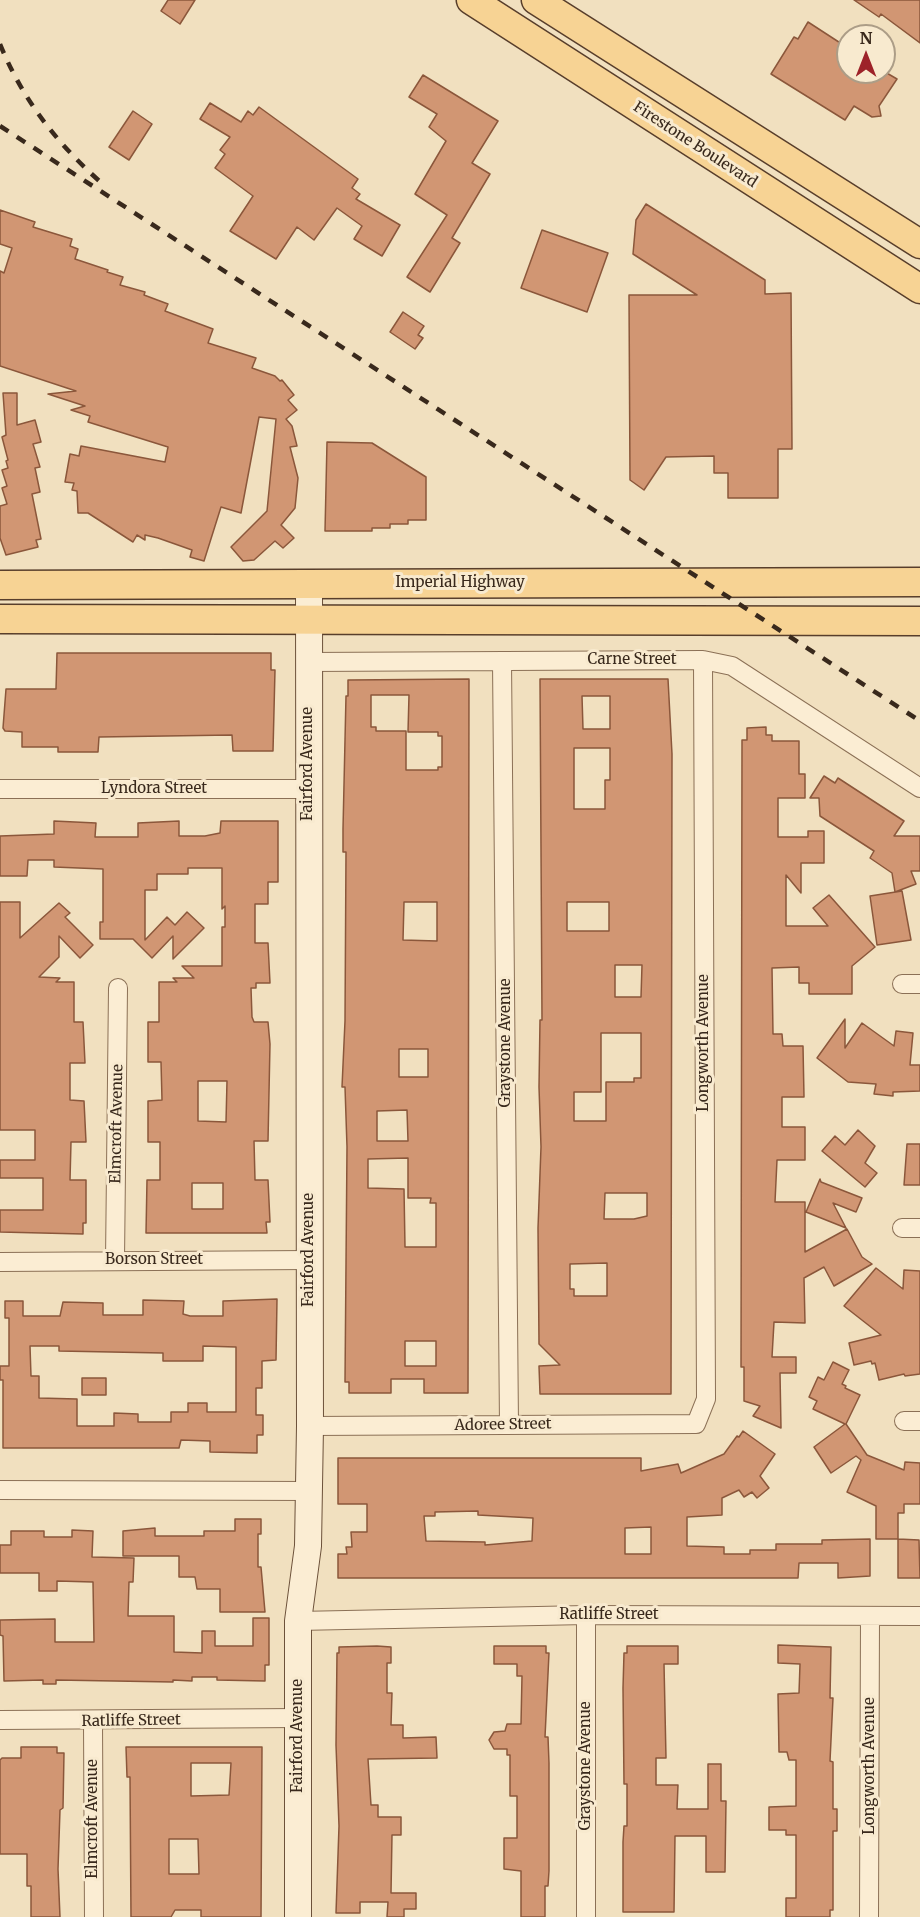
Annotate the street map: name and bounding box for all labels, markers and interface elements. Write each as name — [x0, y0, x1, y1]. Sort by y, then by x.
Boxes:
north arrow — [836, 24, 896, 84]
text: N — [860, 28, 872, 48]
street label: Firestone Boulevard — [630, 98, 760, 192]
street label: Imperial Highway — [395, 574, 525, 592]
street label: Carne Street — [588, 651, 676, 669]
street label: Fairford Avenue — [299, 707, 317, 821]
street label: Lyndora Street — [101, 780, 207, 798]
street label: Longworth Avenue — [695, 974, 713, 1112]
street label: Graystone Avenue — [497, 978, 515, 1108]
street label: Elmcroft Avenue — [107, 1064, 127, 1184]
street label: Fairford Avenue — [300, 1193, 318, 1307]
street label: Borson Street — [105, 1251, 203, 1269]
street label: Adoree Street — [454, 1415, 552, 1435]
street label: Ratliffe Street — [559, 1606, 659, 1624]
street label: Fairford Avenue — [289, 1679, 307, 1793]
street label: Longworth Avenue — [861, 1697, 879, 1835]
street label: Graystone Avenue — [577, 1701, 595, 1831]
street label: Ratliffe Street — [81, 1711, 181, 1731]
street label: Elmcroft Avenue — [84, 1759, 102, 1879]

